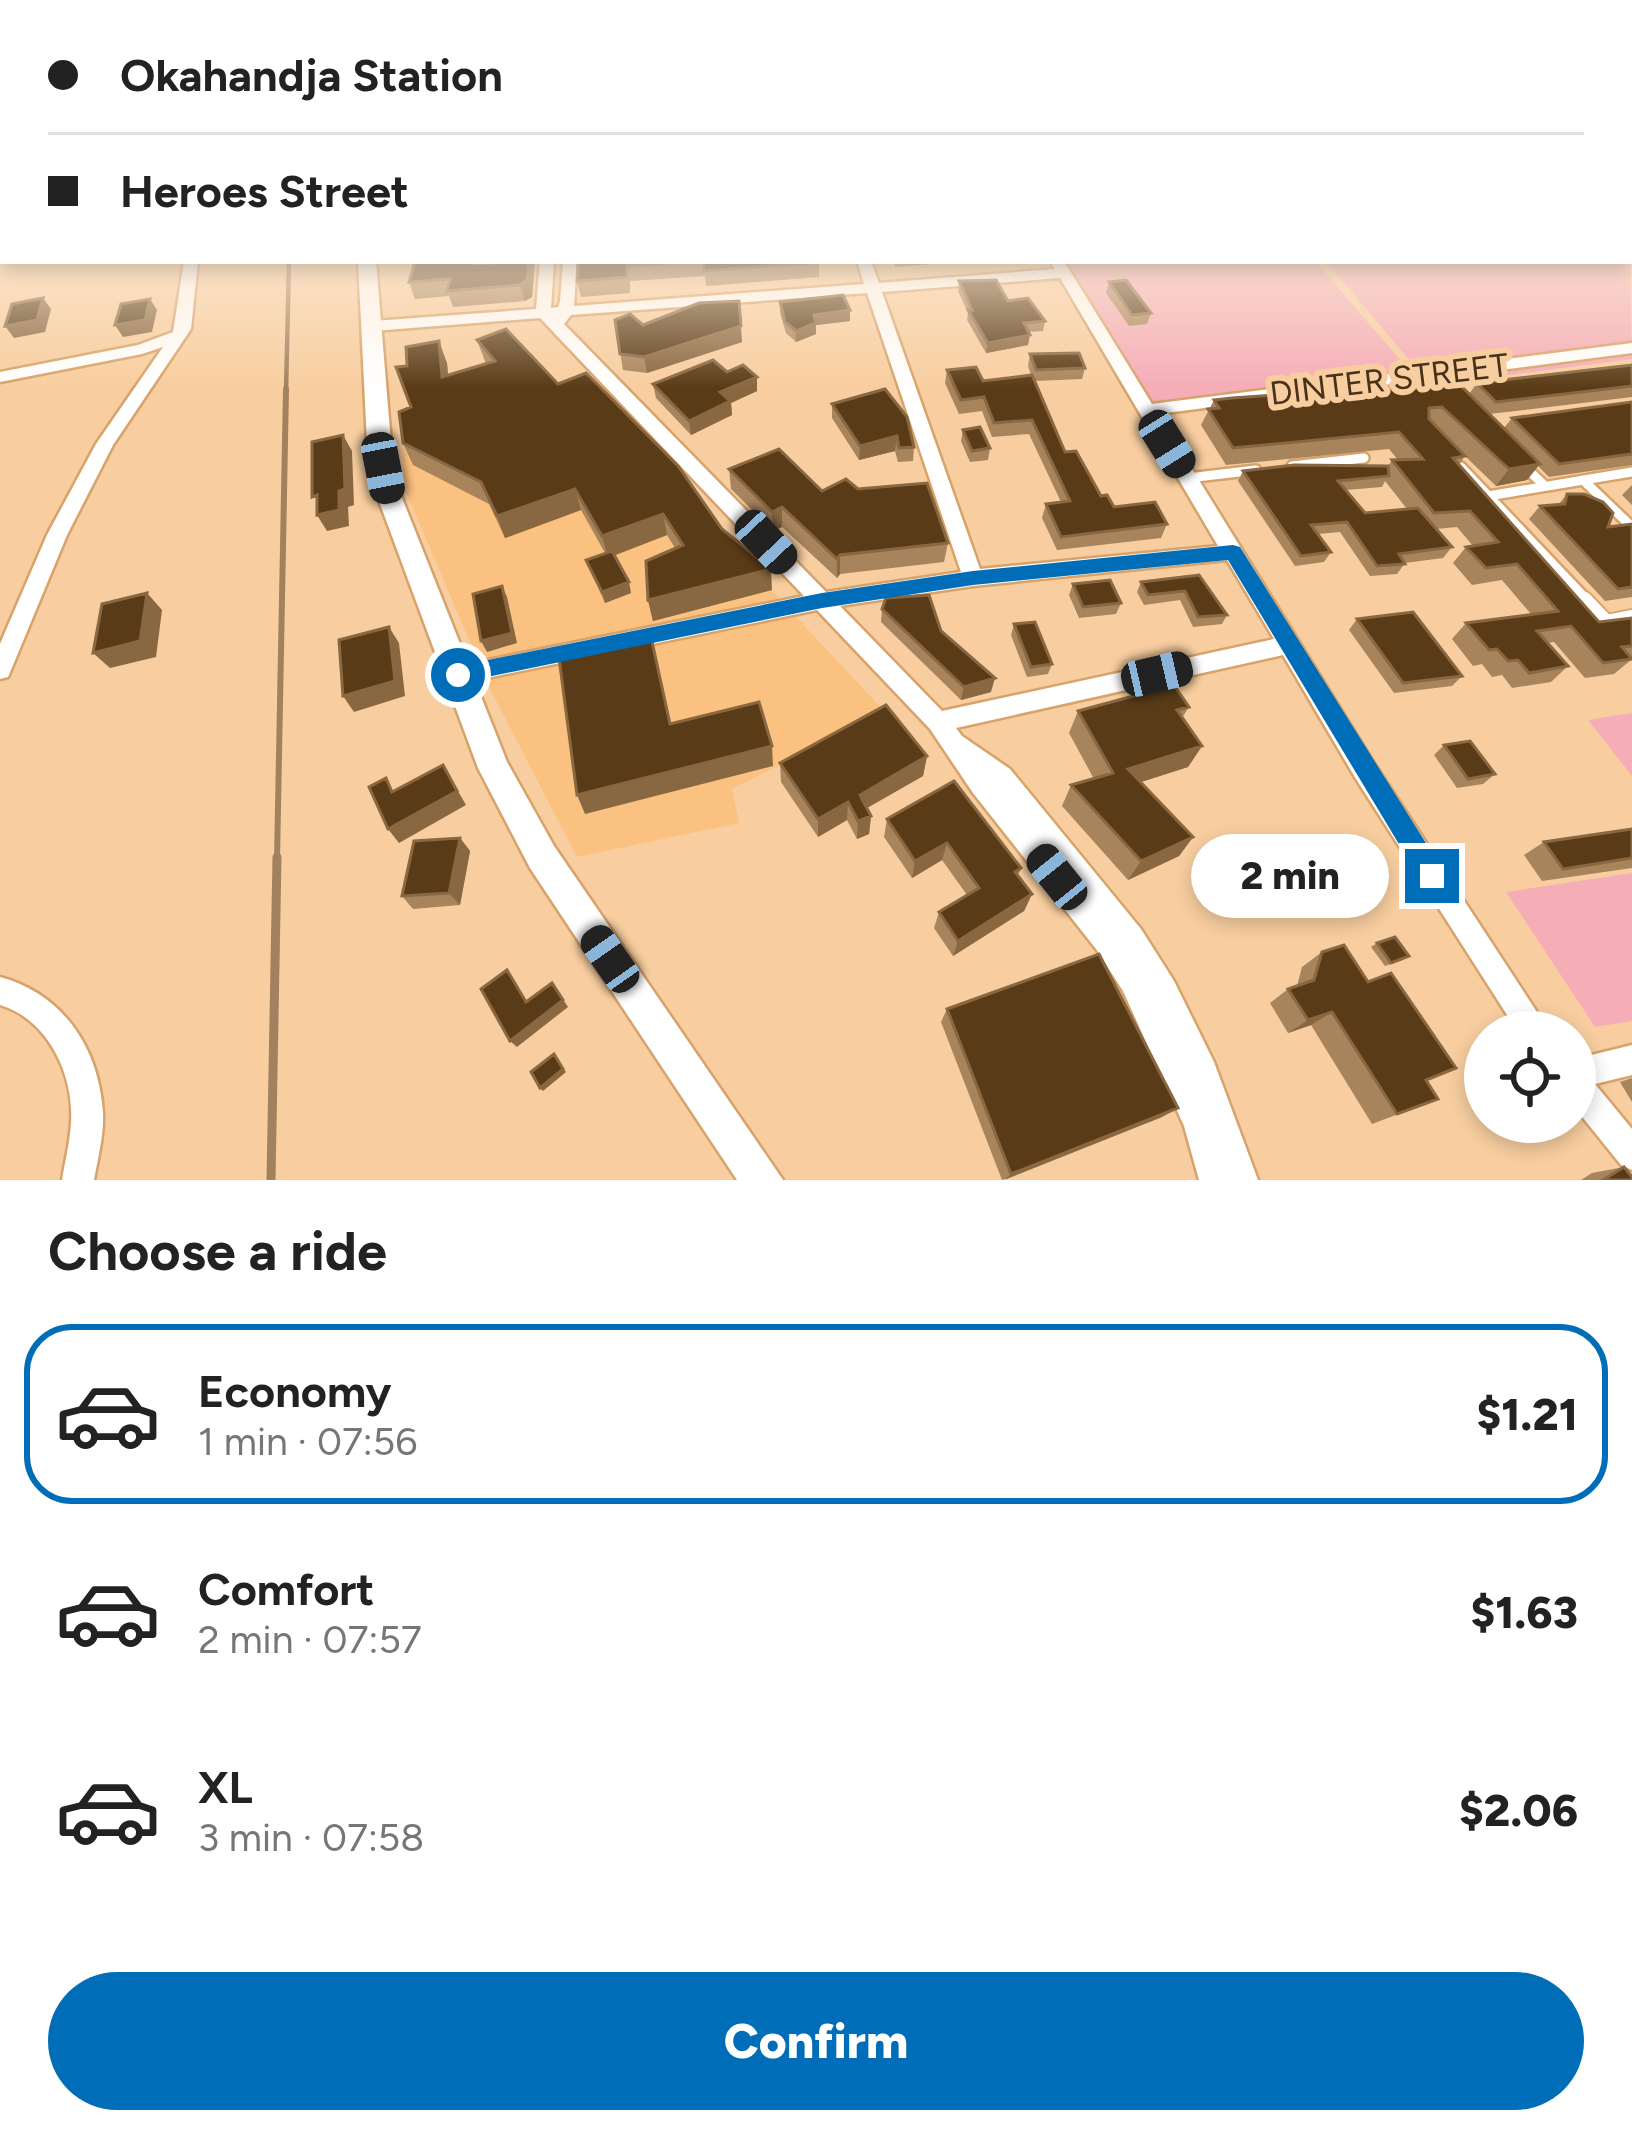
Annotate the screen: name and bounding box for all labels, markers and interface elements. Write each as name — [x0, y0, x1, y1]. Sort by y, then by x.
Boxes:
text: Okahandja Station — [120, 48, 503, 102]
text: Heroes Street — [120, 164, 409, 218]
street label: DINTER STREET — [1267, 345, 1511, 413]
car — [1133, 404, 1201, 484]
car — [358, 429, 408, 507]
car — [728, 503, 804, 581]
route start — [431, 648, 485, 702]
car — [1118, 648, 1196, 700]
callout: 2 min — [1192, 834, 1390, 918]
car — [1020, 838, 1094, 916]
route end — [1405, 849, 1459, 903]
text: 2 min — [1240, 852, 1340, 899]
car — [575, 919, 645, 999]
map controls — [1464, 1011, 1596, 1143]
button: locate — [1464, 1011, 1596, 1143]
text: Choose a ride — [48, 1219, 387, 1284]
icon: car — [54, 1360, 162, 1468]
text: Economy — [198, 1364, 391, 1418]
text: $1.21 — [1476, 1387, 1578, 1441]
text: 1 min · 07:56 — [198, 1418, 417, 1465]
icon: car — [54, 1558, 162, 1666]
text: Comfort — [198, 1562, 374, 1616]
text: $1.63 — [1470, 1585, 1578, 1639]
text: 2 min · 07:57 — [198, 1616, 422, 1663]
icon: car — [54, 1756, 162, 1864]
text: XL — [198, 1760, 253, 1814]
text: $2.06 — [1459, 1783, 1578, 1837]
text: 3 min · 07:58 — [198, 1814, 424, 1861]
button: Confirm — [48, 1972, 1584, 2110]

